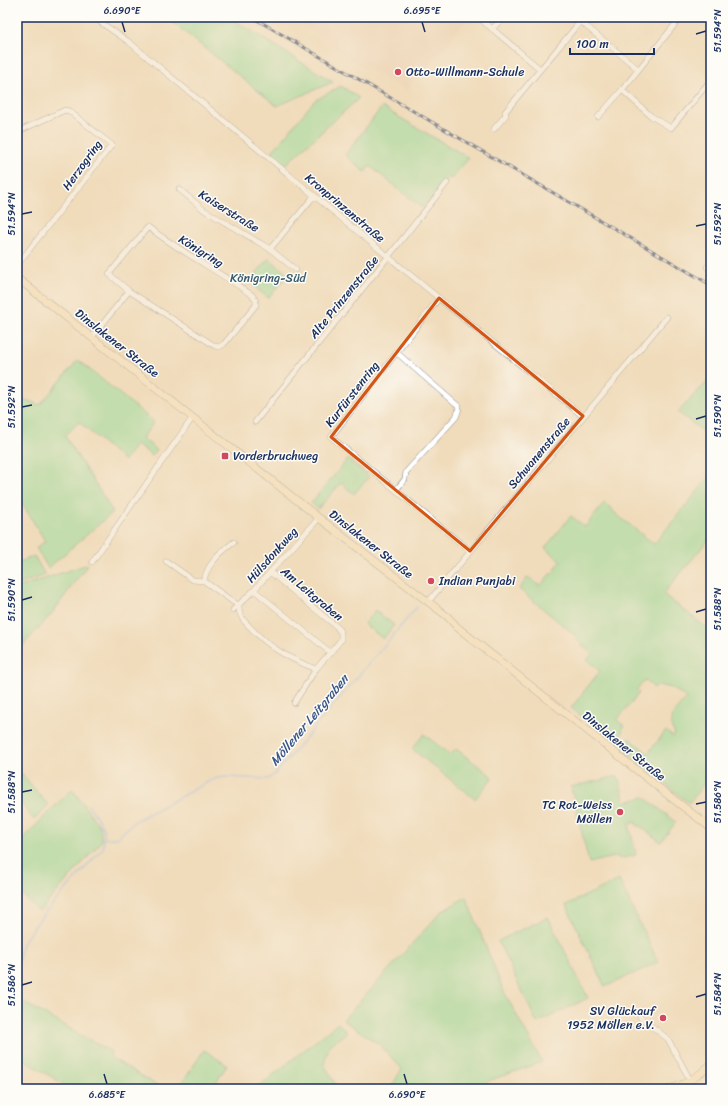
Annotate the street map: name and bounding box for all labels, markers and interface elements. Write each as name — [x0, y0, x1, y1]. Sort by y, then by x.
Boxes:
text: 6.690°E — [104, 2, 142, 20]
text: 6.695°E — [404, 2, 442, 20]
text: 51.594°N — [709, 9, 727, 53]
scale bar — [570, 30, 654, 56]
text: 100 m — [576, 33, 609, 55]
place label: Otto-Willmann-Schule — [406, 61, 524, 83]
marker: Otto-Willmann-Schule — [393, 67, 403, 77]
street label: Herzogring — [56, 135, 108, 195]
street label: Kronprinzenstraße — [300, 168, 390, 248]
street label: Kaiserstraße — [194, 184, 264, 238]
text: 51.594°N — [3, 192, 21, 236]
text: 51.592°N — [709, 203, 727, 245]
street label: Königring — [174, 228, 228, 274]
street label: Alte Prinzenstraße — [303, 250, 385, 344]
park label: Königring-Süd — [230, 267, 307, 289]
street label: Dinslakener Straße — [70, 303, 164, 383]
street label: Kurfürstenring — [319, 356, 385, 432]
text: 51.592°N — [3, 386, 21, 428]
text: 51.590°N — [709, 394, 727, 438]
street label: Schwanenstraße — [502, 412, 576, 494]
place label: Vorderbruchweg — [233, 445, 318, 467]
marker: Vorderbruchweg — [220, 451, 230, 461]
street label: Dinslakener Straße — [324, 504, 418, 584]
street label: Hülsdonkweg — [241, 522, 303, 588]
street label: Am Leitgraben — [275, 560, 349, 627]
place label: Indian Punjabi — [438, 570, 516, 592]
marker: Indian Punjabi — [426, 576, 436, 586]
text: 51.590°N — [3, 578, 21, 622]
text: 51.588°N — [709, 588, 727, 630]
water label: Möllener Leitgraben — [264, 667, 356, 771]
street label: Dinslakener Straße — [577, 705, 671, 787]
text: 51.588°N — [3, 771, 21, 813]
text: 51.586°N — [709, 781, 727, 823]
place label: TC Rot-Weiss Möllen — [542, 794, 612, 830]
marker: TC Rot-Weiss Möllen — [615, 807, 625, 817]
text: 51.586°N — [3, 964, 21, 1006]
text: 51.584°N — [709, 972, 727, 1016]
place label: SV Glückauf 1952 Möllen e.V. — [567, 1000, 657, 1036]
marker: SV Glückauf 1952 Möllen e.V. — [658, 1013, 668, 1023]
text: 6.685°E — [89, 1086, 127, 1104]
text: 6.690°E — [389, 1086, 427, 1104]

